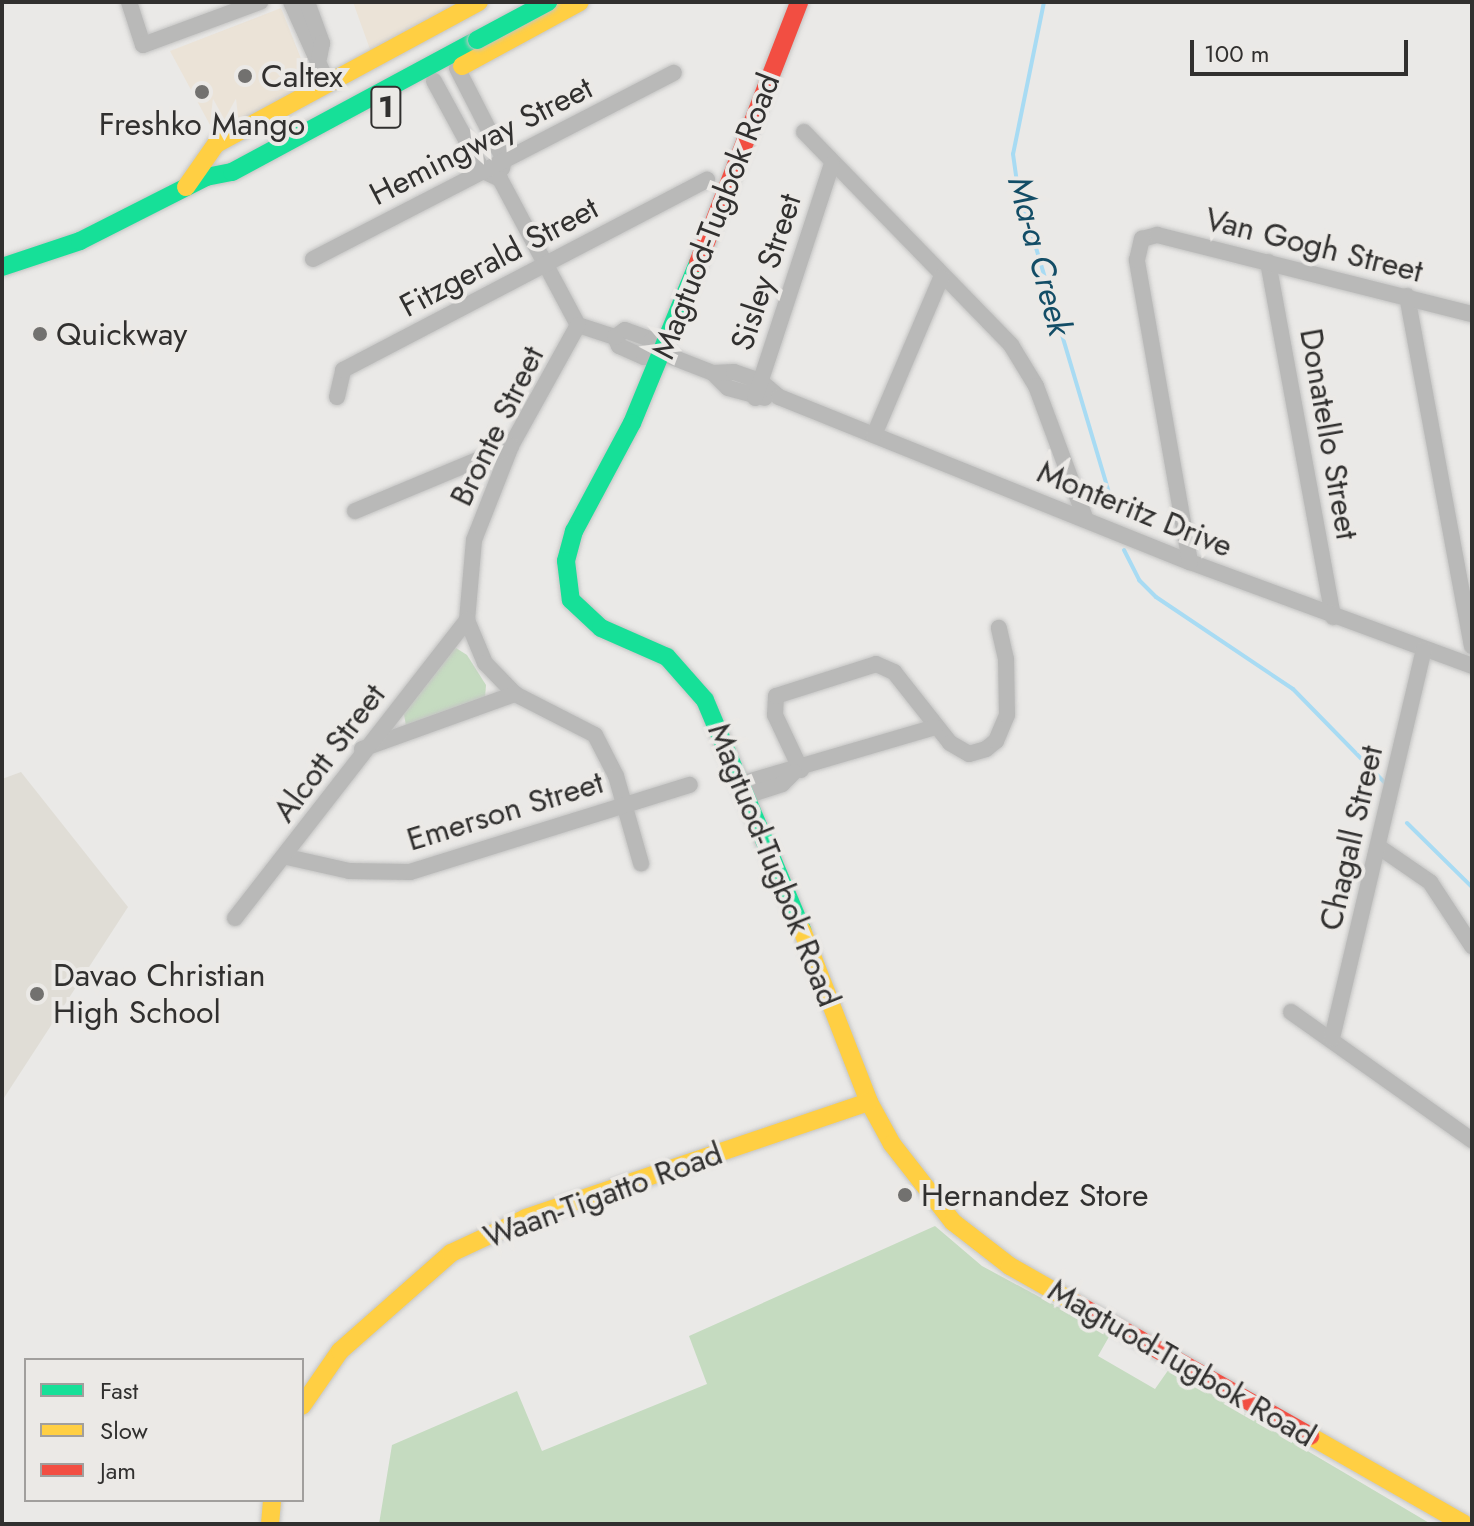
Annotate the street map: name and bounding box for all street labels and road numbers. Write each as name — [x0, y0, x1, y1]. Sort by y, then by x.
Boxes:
street label: Hemingway Street — [363, 68, 599, 214]
street label: Magtuod-Tugbok Road — [644, 68, 788, 364]
road number: 1 — [370, 81, 402, 133]
street label: Fitzgerald Street — [393, 189, 605, 325]
street label: Sisley Street — [723, 189, 809, 355]
street label: Van Gogh Street — [1201, 199, 1427, 291]
street label: Donatello Street — [1292, 325, 1366, 543]
street label: Bronte Street — [442, 340, 552, 512]
street label: Monteritz Drive — [1032, 452, 1238, 566]
street label: Alcott Street — [265, 677, 393, 829]
street label: Magtuod-Tugbok Road — [700, 718, 848, 1012]
street label: Chagall Street — [1311, 742, 1391, 934]
street label: Emerson Street — [402, 763, 608, 859]
street label: Waan-Tigatto Road — [478, 1134, 728, 1256]
street label: Magtuod-Tugbok Road — [1042, 1271, 1322, 1455]

